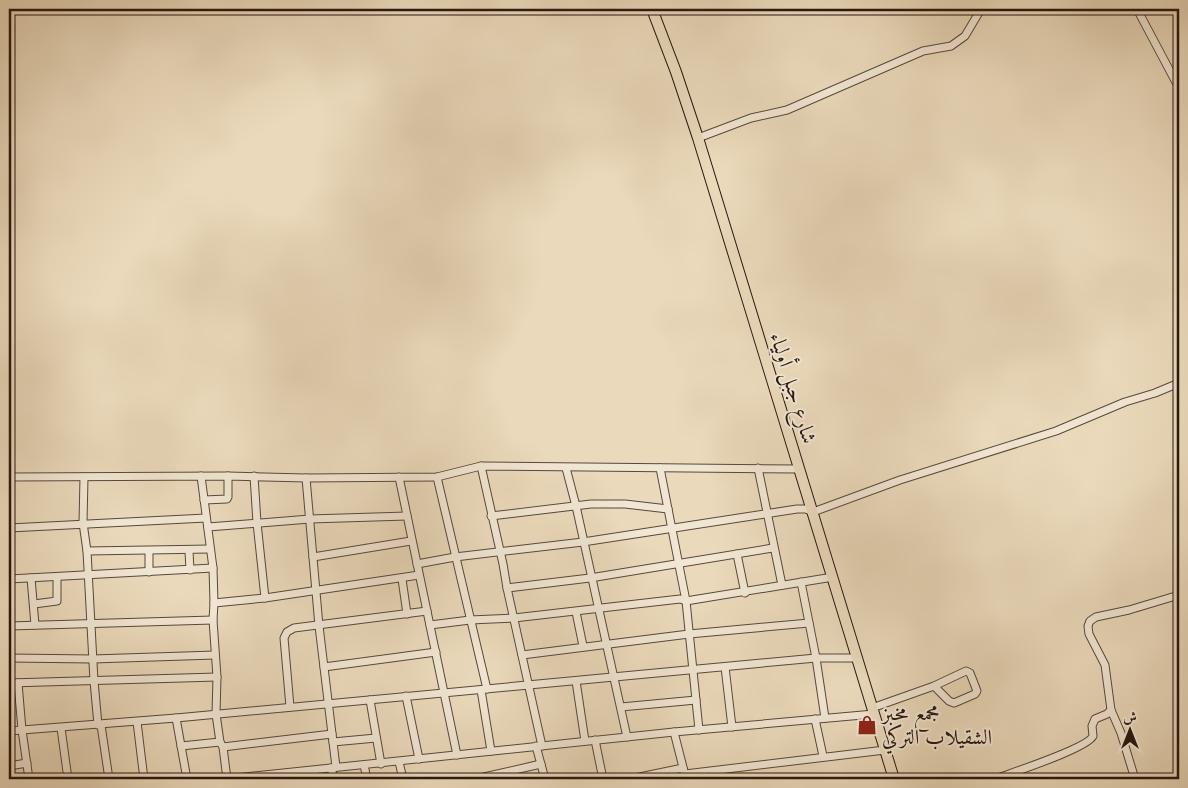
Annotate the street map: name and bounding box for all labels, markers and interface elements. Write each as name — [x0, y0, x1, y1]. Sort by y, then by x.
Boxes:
street label: شارع جبل أولياء — [759, 328, 825, 448]
place label: مجمع مخبز الشقيلاب التركي — [880, 699, 992, 754]
north arrow — [1106, 706, 1156, 756]
text: ش — [1123, 708, 1137, 727]
shop icon: مجمع مخبز الشقيلاب التركي — [856, 714, 878, 736]

